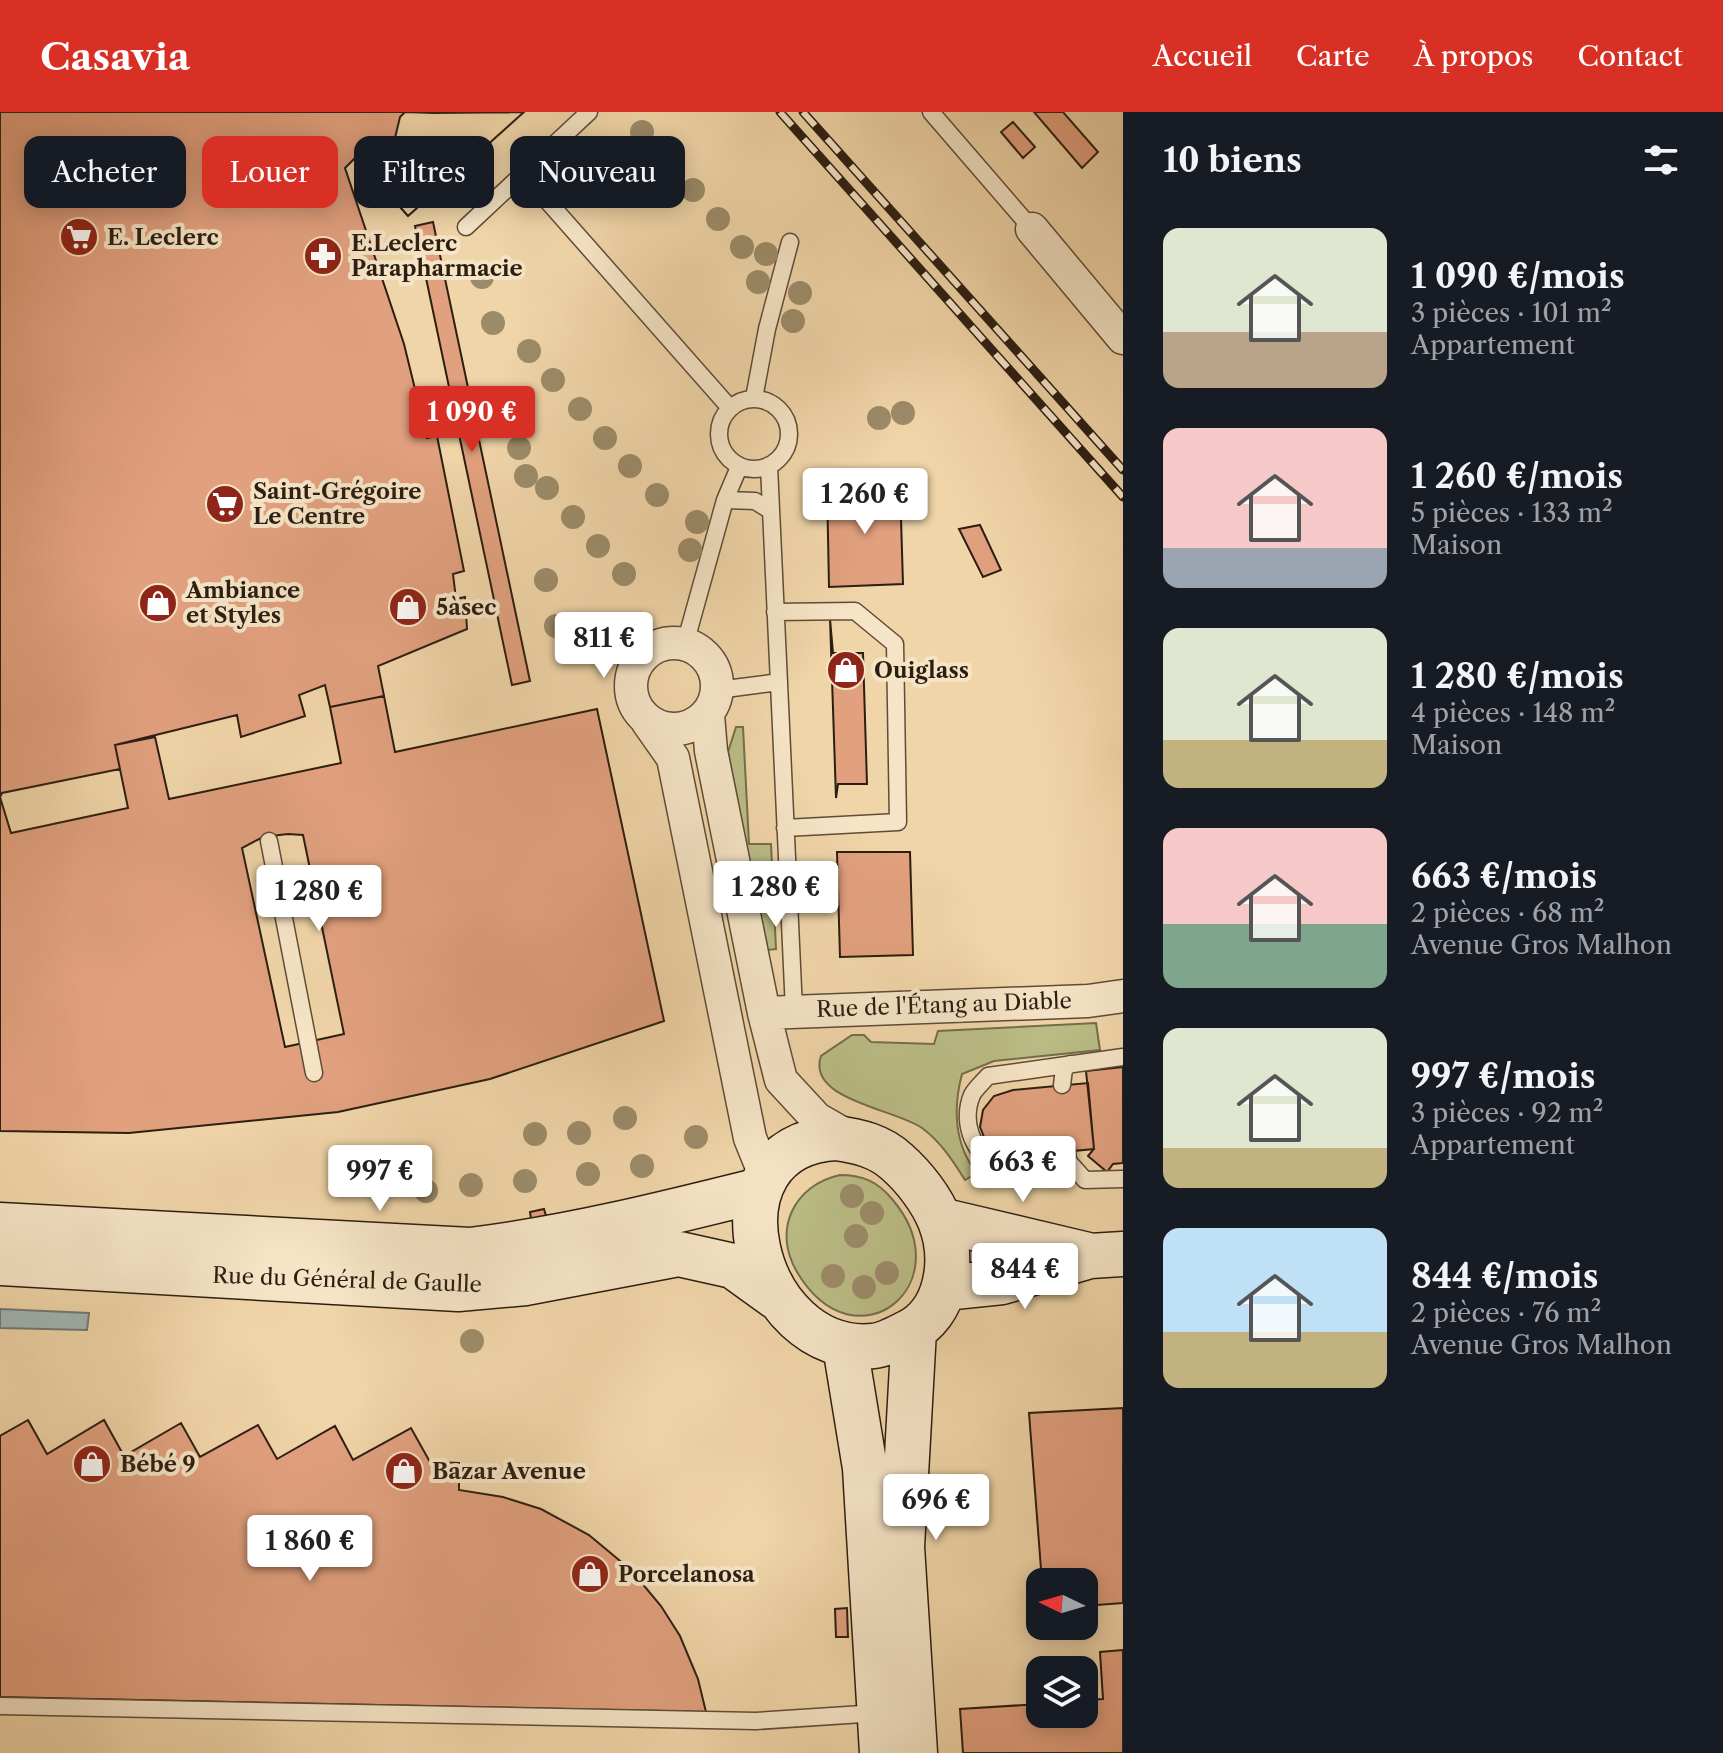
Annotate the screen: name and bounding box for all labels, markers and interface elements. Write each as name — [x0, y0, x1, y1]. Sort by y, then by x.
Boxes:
text: Casavia — [40, 33, 190, 80]
text: Accueil — [1153, 39, 1252, 73]
text: Carte — [1296, 39, 1370, 73]
text: À propos — [1414, 39, 1533, 73]
text: Contact — [1577, 39, 1683, 73]
chip: Acheter — [24, 136, 186, 208]
chip: Louer — [202, 136, 338, 208]
chip: Filtres — [354, 136, 494, 208]
chip: Nouveau — [510, 136, 685, 208]
icon: filters — [1639, 138, 1683, 182]
text: 10 biens — [1163, 139, 1302, 181]
supermarket icon: E. Leclerc — [58, 216, 100, 258]
place label: E. Leclerc — [107, 224, 219, 251]
place label: E.Leclerc Parapharmacie — [351, 230, 523, 282]
pharmacy icon: E.Leclerc Parapharmacie — [302, 235, 344, 277]
text: 1 090 €/mois — [1411, 255, 1625, 297]
icon: home — [1227, 260, 1323, 356]
text: 3 pièces · 101 m² — [1411, 297, 1612, 329]
text: Appartement — [1411, 329, 1575, 361]
pin: 1 090 € — [398, 386, 546, 454]
text: 1 090 € — [427, 396, 517, 428]
text: 1 260 €/mois — [1411, 455, 1623, 497]
icon: home — [1227, 460, 1323, 556]
pin: 1 260 € — [791, 468, 939, 536]
place label: Saint-Grégoire Le Centre — [253, 478, 421, 530]
text: 1 260 € — [821, 478, 909, 510]
supermarket icon: Saint-Grégoire Le Centre — [204, 483, 246, 525]
text: 5 pièces · 133 m² — [1411, 497, 1613, 529]
text: Maison — [1411, 529, 1502, 561]
place label: Ambiance et Styles — [185, 577, 300, 629]
shop icon: Ambiance et Styles — [137, 582, 179, 624]
shop icon: 5àsec — [387, 586, 429, 628]
place label: 5àsec — [436, 594, 496, 621]
pin: 811 € — [548, 612, 660, 680]
text: 811 € — [573, 622, 635, 654]
shop icon: Ouiglass — [825, 649, 867, 691]
text: 1 280 €/mois — [1411, 655, 1624, 697]
place label: Ouiglass — [874, 657, 969, 684]
icon: home — [1227, 660, 1323, 756]
text: 4 pièces · 148 m² — [1411, 697, 1615, 729]
text: Maison — [1411, 729, 1502, 761]
text: 663 €/mois — [1411, 855, 1597, 897]
icon: home — [1227, 860, 1323, 956]
pin: 1 280 € — [702, 861, 850, 929]
pin: 1 280 € — [245, 865, 393, 933]
text: 1 280 € — [731, 871, 821, 903]
text: 1 280 € — [274, 875, 364, 907]
text: 2 pièces · 68 m² — [1411, 897, 1604, 929]
text: Avenue Gros Malhon — [1411, 929, 1672, 961]
street label: Rue de l'Étang au Diable — [816, 986, 1072, 1023]
text: 997 €/mois — [1411, 1055, 1596, 1097]
icon: home — [1227, 1060, 1323, 1156]
text: 3 pièces · 92 m² — [1411, 1097, 1603, 1129]
text: Appartement — [1411, 1129, 1575, 1161]
pin: 663 € — [967, 1136, 1079, 1204]
pin: 997 € — [324, 1145, 436, 1213]
text: 663 € — [989, 1146, 1057, 1178]
text: 997 € — [346, 1155, 414, 1187]
pin: 844 € — [969, 1243, 1081, 1311]
text: 844 € — [990, 1253, 1060, 1285]
text: 844 €/mois — [1411, 1255, 1598, 1297]
icon: home — [1227, 1260, 1323, 1356]
street label: Rue du Général de Gaulle — [212, 1262, 482, 1298]
text: 2 pièces · 76 m² — [1411, 1297, 1601, 1329]
text: Avenue Gros Malhon — [1411, 1329, 1672, 1361]
shop icon: Bébé 9 — [71, 1443, 113, 1485]
shop icon: Bazar Avenue — [383, 1450, 425, 1492]
place label: Bébé 9 — [120, 1451, 196, 1478]
place label: Bazar Avenue — [432, 1458, 586, 1485]
pin: 696 € — [880, 1474, 992, 1542]
text: 696 € — [901, 1484, 971, 1516]
pin: 1 860 € — [236, 1515, 384, 1583]
text: 1 860 € — [265, 1525, 355, 1557]
shop icon: Porcelanosa — [569, 1553, 611, 1595]
place label: Porcelanosa — [618, 1561, 755, 1588]
north arrow — [1026, 1568, 1098, 1640]
map controls — [1026, 1568, 1098, 1728]
button: layers — [1026, 1656, 1098, 1728]

